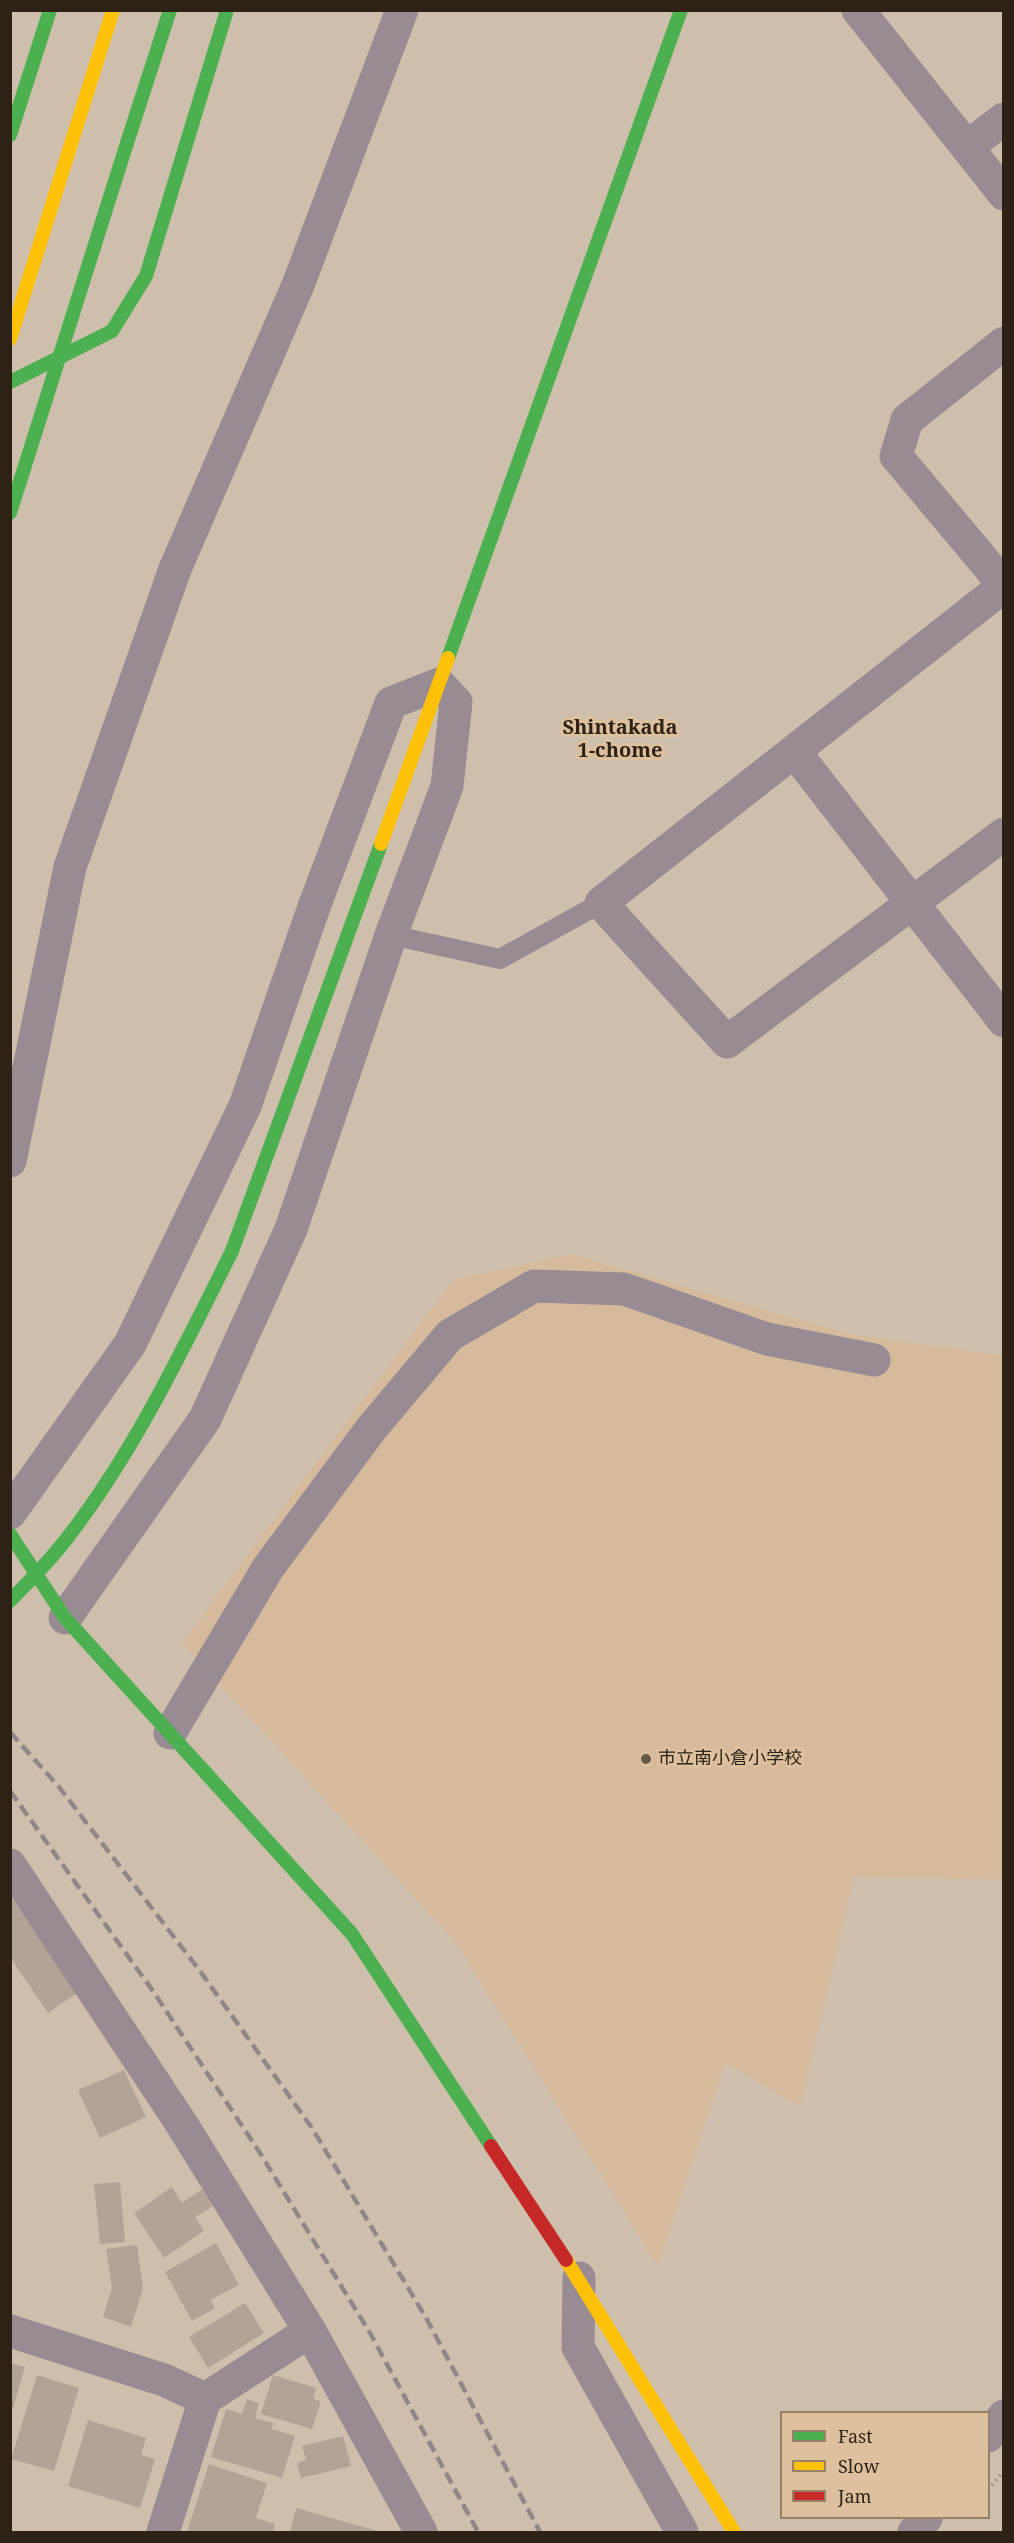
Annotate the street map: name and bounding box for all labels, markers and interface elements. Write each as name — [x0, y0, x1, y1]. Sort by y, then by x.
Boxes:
district label: Shintakada 1-chome — [562, 716, 678, 763]
place label: 市立南小倉小学校 — [658, 1748, 802, 1770]
marker: 市立南小倉小学校 — [639, 1752, 653, 1766]
legend — [780, 2411, 990, 2519]
text: Fast — [838, 2424, 873, 2448]
text: Slow — [838, 2454, 879, 2478]
text: Jam — [838, 2484, 872, 2508]

